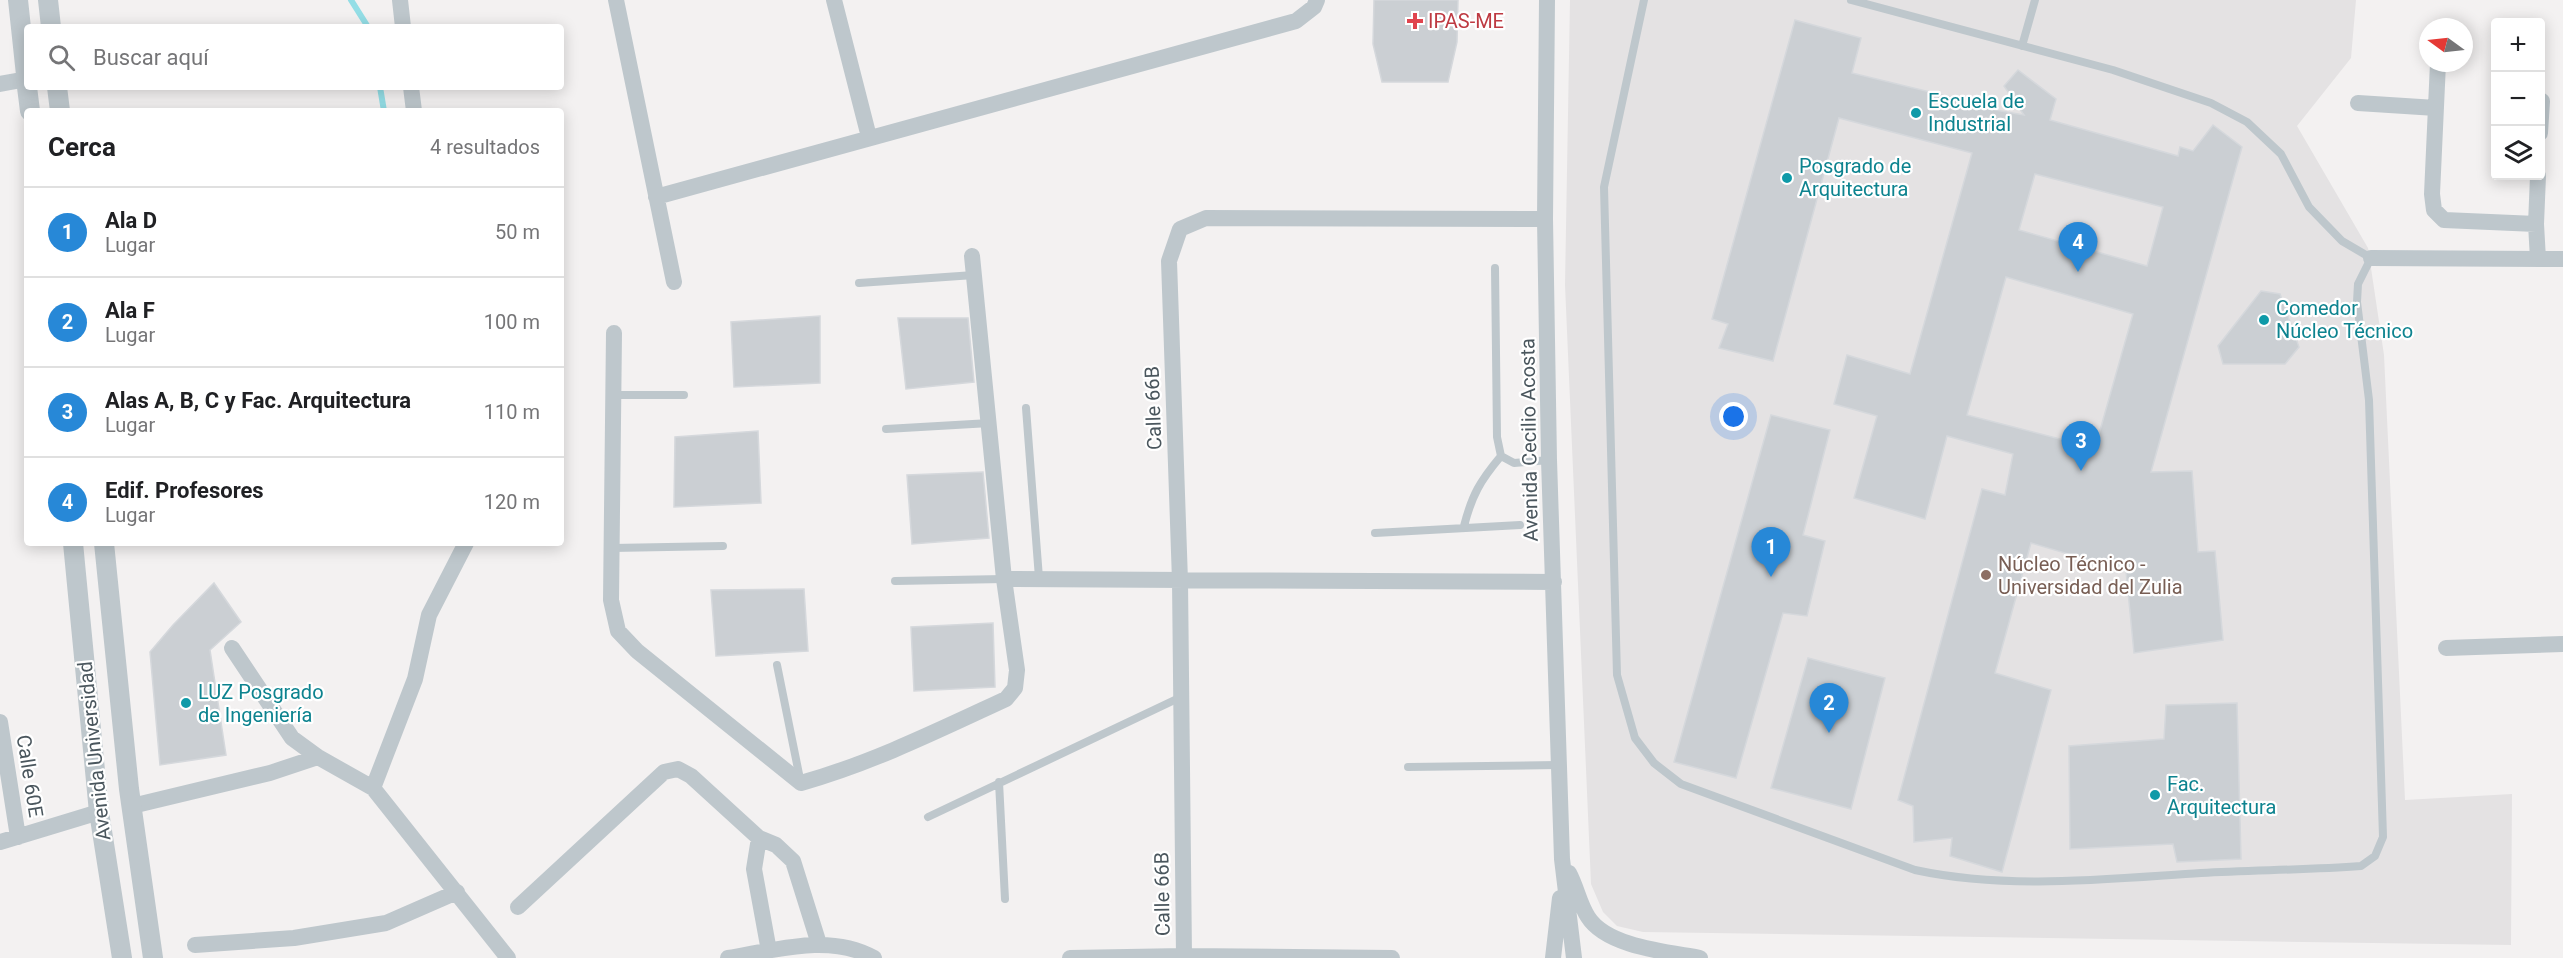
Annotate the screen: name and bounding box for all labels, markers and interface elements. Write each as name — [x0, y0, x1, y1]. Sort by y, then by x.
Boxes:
place label: IPAS-ME — [1428, 9, 1504, 33]
marker: IPAS-ME — [1406, 12, 1424, 30]
north arrow — [2419, 18, 2473, 72]
map controls — [2491, 18, 2545, 180]
button: + — [2491, 18, 2545, 72]
search box — [24, 24, 564, 90]
icon: search — [45, 41, 78, 74]
text: Buscar aquí — [93, 45, 209, 70]
button: − — [2491, 72, 2545, 126]
place label: Escuela de Industrial — [1928, 89, 2024, 136]
marker: Escuela de Industrial — [1909, 106, 1923, 120]
button: layers — [2491, 126, 2545, 180]
text: Cerca — [48, 132, 116, 162]
text: 4 resultados — [430, 135, 540, 159]
place label: Posgrado de Arquitectura — [1799, 154, 1911, 201]
marker: Posgrado de Arquitectura — [1780, 171, 1794, 185]
text: Ala D — [105, 208, 157, 233]
text: 1 — [62, 220, 73, 244]
text: 50 m — [495, 220, 540, 244]
pin: 4 — [2058, 222, 2098, 272]
text: Lugar — [105, 233, 155, 257]
place label: Comedor Núcleo Técnico — [2276, 296, 2413, 343]
text: Ala F — [105, 298, 155, 323]
text: 2 — [62, 310, 73, 334]
text: 100 m — [484, 310, 540, 334]
marker: Comedor Núcleo Técnico — [2257, 313, 2271, 327]
text: Lugar — [105, 323, 155, 347]
street label: Avenida Cecilio Acosta — [1515, 338, 1543, 542]
street label: Calle 66B — [1140, 366, 1166, 450]
text: Alas A, B, C y Fac. Arquitectura — [105, 388, 411, 413]
text: 3 — [62, 400, 73, 424]
text: 110 m — [484, 400, 540, 424]
your location — [1719, 402, 1748, 431]
text: Lugar — [105, 413, 155, 437]
pin: 3 — [2062, 422, 2100, 471]
text: Edif. Profesores — [105, 478, 264, 503]
text: 4 — [62, 490, 73, 514]
text: 120 m — [484, 490, 540, 514]
text: Lugar — [105, 503, 155, 527]
pin: 1 — [1752, 528, 1790, 577]
place label: Núcleo Técnico - Universidad del Zulia — [1998, 552, 2183, 599]
marker: Núcleo Técnico - Universidad del Zulia — [1979, 568, 1993, 582]
street label: Avenida Universidad — [73, 660, 115, 842]
place label: LUZ Posgrado de Ingeniería — [198, 680, 324, 727]
pin: 2 — [1810, 684, 1848, 733]
marker: LUZ Posgrado de Ingeniería — [179, 696, 193, 710]
street label: Calle 60E — [12, 733, 48, 819]
place label: Fac. Arquitectura — [2167, 772, 2276, 819]
marker: Fac. Arquitectura — [2148, 788, 2162, 802]
street label: Calle 66B — [1149, 852, 1175, 936]

